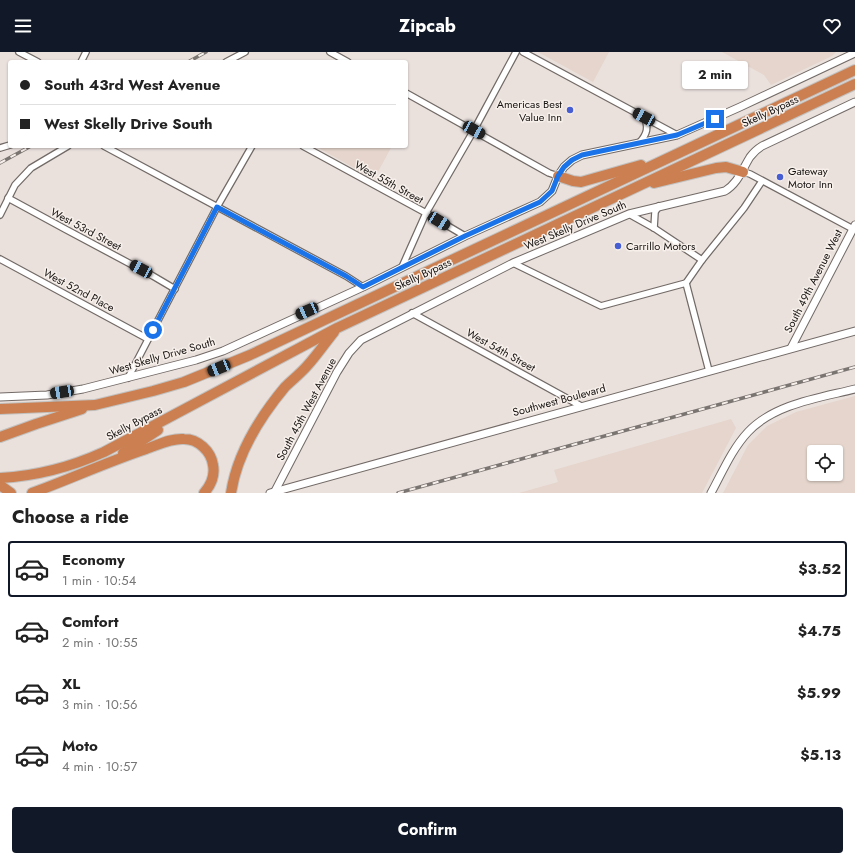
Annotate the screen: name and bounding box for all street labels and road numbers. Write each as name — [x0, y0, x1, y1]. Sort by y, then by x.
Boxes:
street label: Skelly Bypass — [739, 91, 802, 131]
street label: West 55th Street — [352, 156, 427, 208]
street label: West Skelly Drive South — [521, 196, 629, 254]
street label: West 53rd Street — [48, 204, 124, 255]
street label: South 49th Avenue West — [780, 226, 846, 336]
street label: Skelly Bypass — [392, 254, 455, 294]
street label: West 52nd Place — [41, 264, 118, 316]
street label: West 54th Street — [464, 324, 539, 376]
street label: West Skelly Drive South — [107, 333, 217, 379]
street label: South 45th West Avenue — [272, 355, 340, 463]
street label: Southwest Boulevard — [511, 380, 607, 420]
street label: Skelly Bypass — [103, 401, 165, 444]

